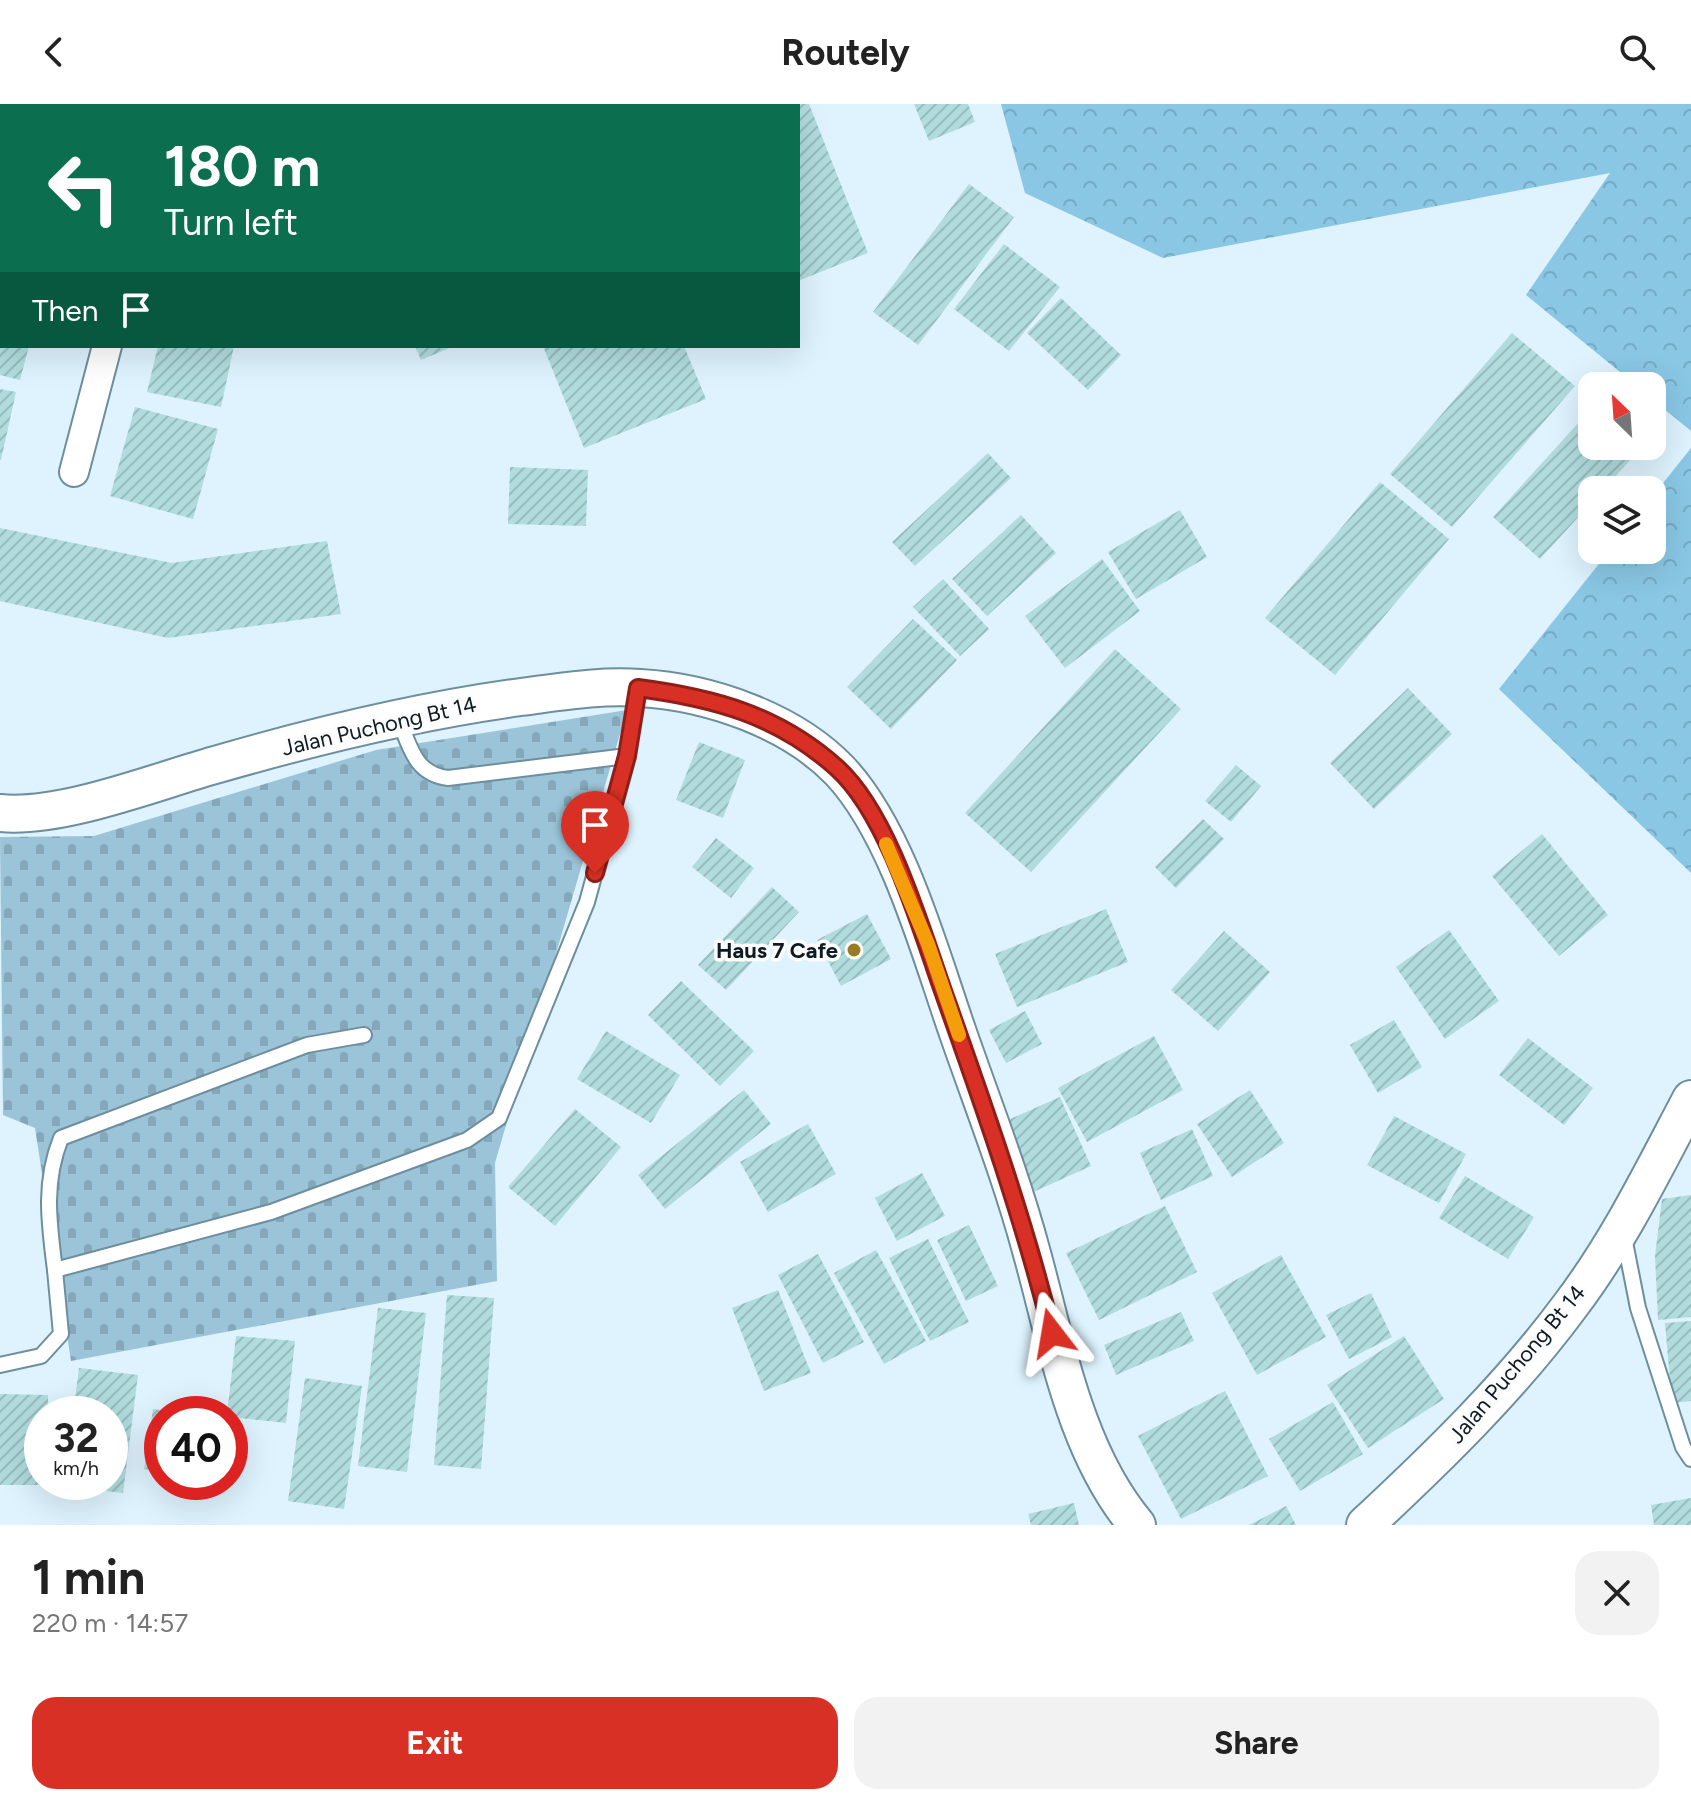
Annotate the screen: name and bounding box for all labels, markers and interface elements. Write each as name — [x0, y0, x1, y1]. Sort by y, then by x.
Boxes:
icon: back — [32, 30, 76, 74]
icon: search — [1615, 30, 1659, 74]
text: Routely — [781, 31, 910, 74]
text: 180 m — [164, 133, 320, 200]
icon: left — [32, 136, 136, 240]
text: Turn left — [164, 201, 298, 244]
icon: arrive — [114, 288, 158, 332]
text: Then — [32, 292, 98, 329]
north arrow — [1578, 372, 1666, 460]
map controls — [1578, 372, 1666, 564]
button: layers — [1578, 476, 1666, 564]
street label: Jalan Puchong Bt 14 — [279, 690, 479, 762]
pin — [561, 791, 629, 873]
icon: arrive — [573, 803, 617, 847]
place label: Haus 7 Cafe — [716, 937, 838, 964]
marker: Haus 7 Cafe — [845, 941, 863, 959]
street label: Jalan Puchong Bt 14 — [1443, 1279, 1591, 1449]
position arrow — [1010, 1291, 1094, 1375]
speed limit sign: 40 — [144, 1396, 248, 1500]
text: 32 — [53, 1414, 99, 1462]
text: km/h — [53, 1456, 99, 1480]
text: 1 min — [32, 1548, 145, 1606]
button: close — [1575, 1551, 1659, 1635]
text: 220 m · 14:57 — [32, 1607, 188, 1639]
button: Exit — [32, 1697, 838, 1789]
button: Share — [854, 1697, 1659, 1789]

